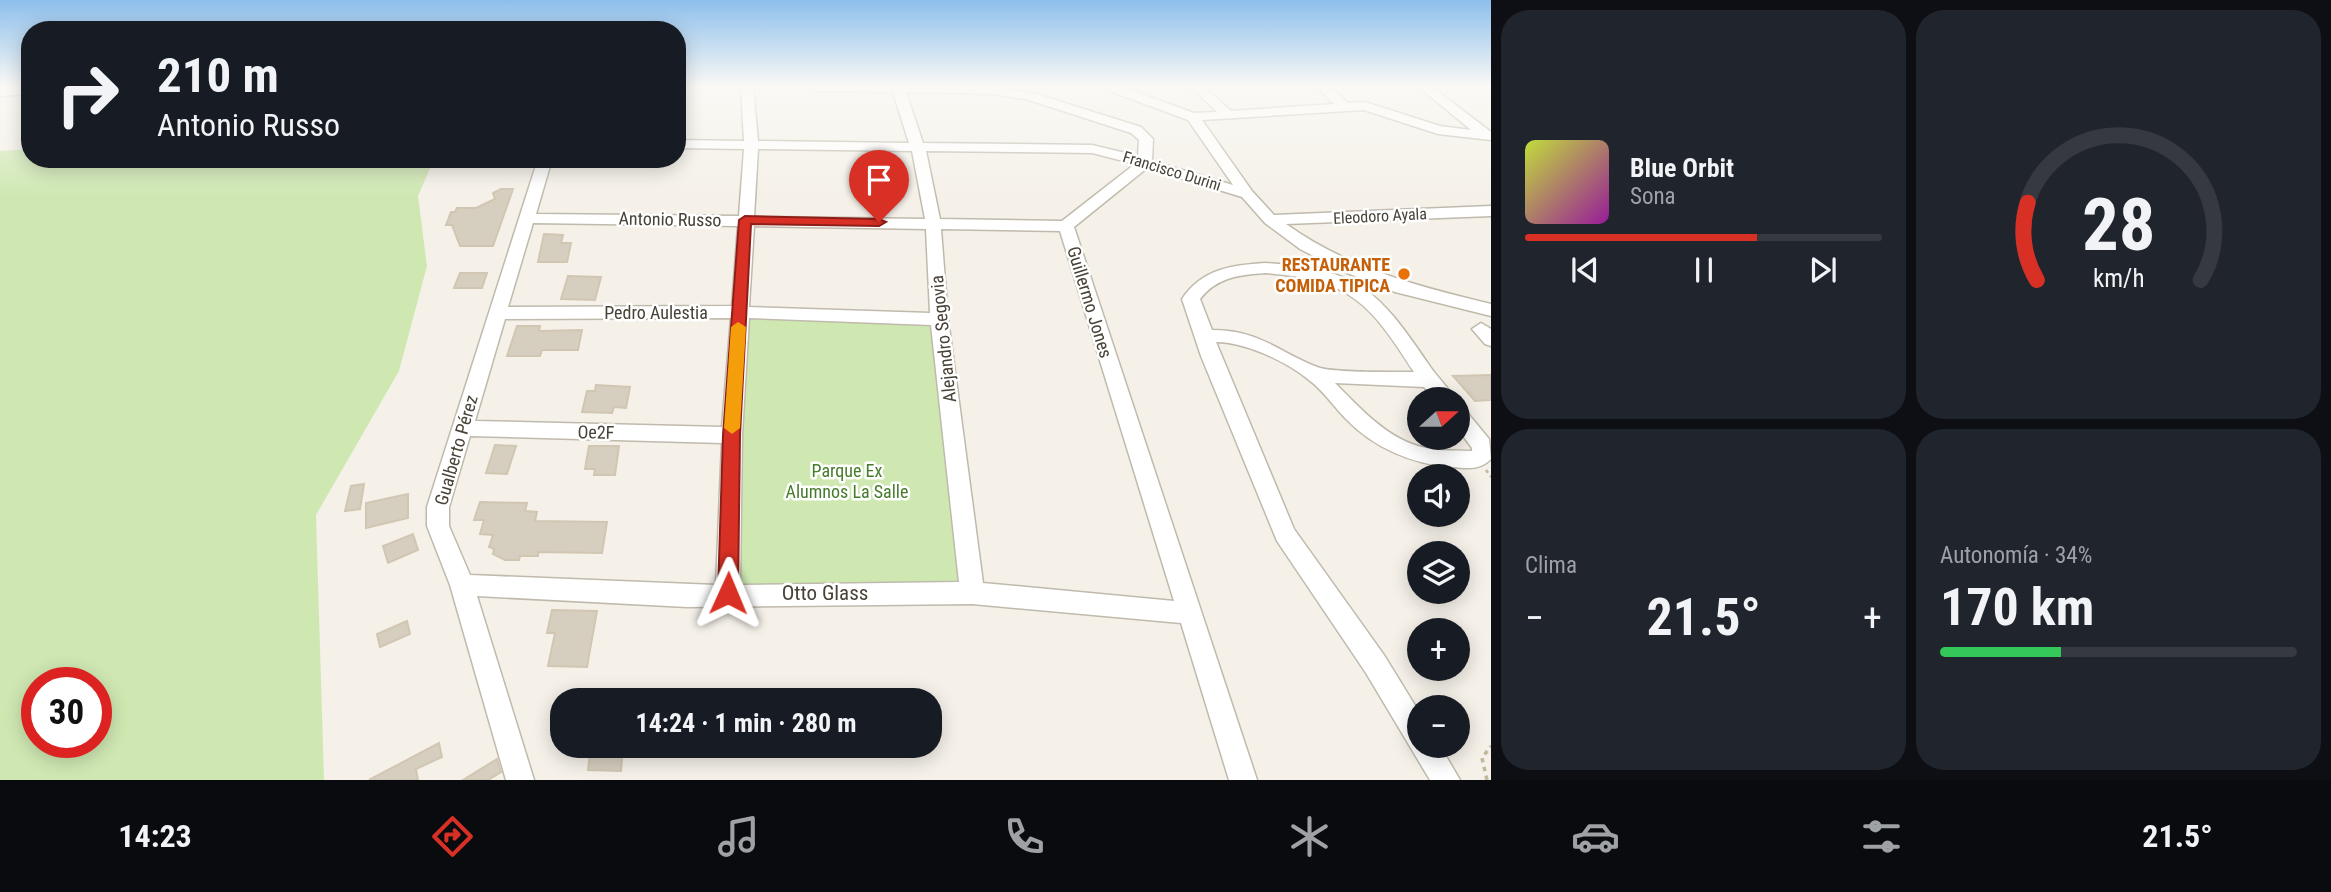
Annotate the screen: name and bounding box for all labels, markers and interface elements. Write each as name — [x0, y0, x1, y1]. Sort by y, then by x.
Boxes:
text: 210 m — [157, 47, 279, 104]
icon: right — [42, 49, 133, 140]
text: Antonio Russo — [157, 106, 340, 144]
street label: Francisco Durini — [1121, 147, 1223, 195]
pin — [849, 150, 909, 222]
text: Blue Orbit — [1630, 153, 1734, 183]
icon: arrive — [860, 161, 898, 199]
text: Sona — [1630, 183, 1676, 210]
text: 28 — [2082, 183, 2155, 269]
street label: Eleodoro Ayala — [1333, 204, 1427, 228]
street label: Antonio Russo — [618, 208, 722, 230]
street label: Guillermo Jones — [1063, 244, 1117, 360]
icon: previous — [1566, 251, 1604, 289]
icon: pause — [1685, 251, 1723, 289]
icon: next — [1804, 251, 1842, 289]
place label: RESTAURANTE COMIDA TIPICA — [1275, 254, 1390, 296]
text: km/h — [2093, 264, 2144, 293]
marker: RESTAURANTE COMIDA TIPICA — [1396, 266, 1412, 282]
street label: Alejandro Segovia — [926, 274, 960, 404]
street label: Pedro Aulestia — [604, 302, 708, 323]
north arrow — [1407, 387, 1470, 450]
map controls — [1407, 387, 1470, 758]
street label: Gualberto Pérez — [430, 392, 482, 507]
street label: Oe2F — [577, 421, 615, 443]
park label: Parque Ex Alumnos La Salle — [786, 460, 908, 502]
button: sound — [1407, 464, 1470, 527]
button: layers — [1407, 541, 1470, 604]
text: Autonomía · 34% — [1940, 542, 2092, 569]
text: Clima — [1525, 552, 1577, 579]
position arrow — [691, 556, 765, 630]
text: 170 km — [1940, 577, 2094, 638]
street label: Otto Glass — [782, 581, 868, 605]
text: 21.5° — [1646, 587, 1761, 648]
text: − — [1525, 596, 1544, 640]
text: + — [1863, 596, 1882, 640]
button: + — [1407, 618, 1470, 681]
speed limit sign: 30 — [21, 667, 112, 758]
button: − — [1407, 695, 1470, 758]
text: 14:24 · 1 min · 280 m — [636, 708, 856, 738]
icon: directions — [428, 812, 477, 861]
icon: music — [714, 812, 763, 861]
icon: phone — [1000, 812, 1049, 861]
icon: climate — [1285, 812, 1334, 861]
icon: car — [1571, 812, 1620, 861]
icon: filters — [1857, 812, 1906, 861]
text: 14:23 — [118, 817, 192, 855]
text: 21.5° — [2142, 817, 2213, 855]

